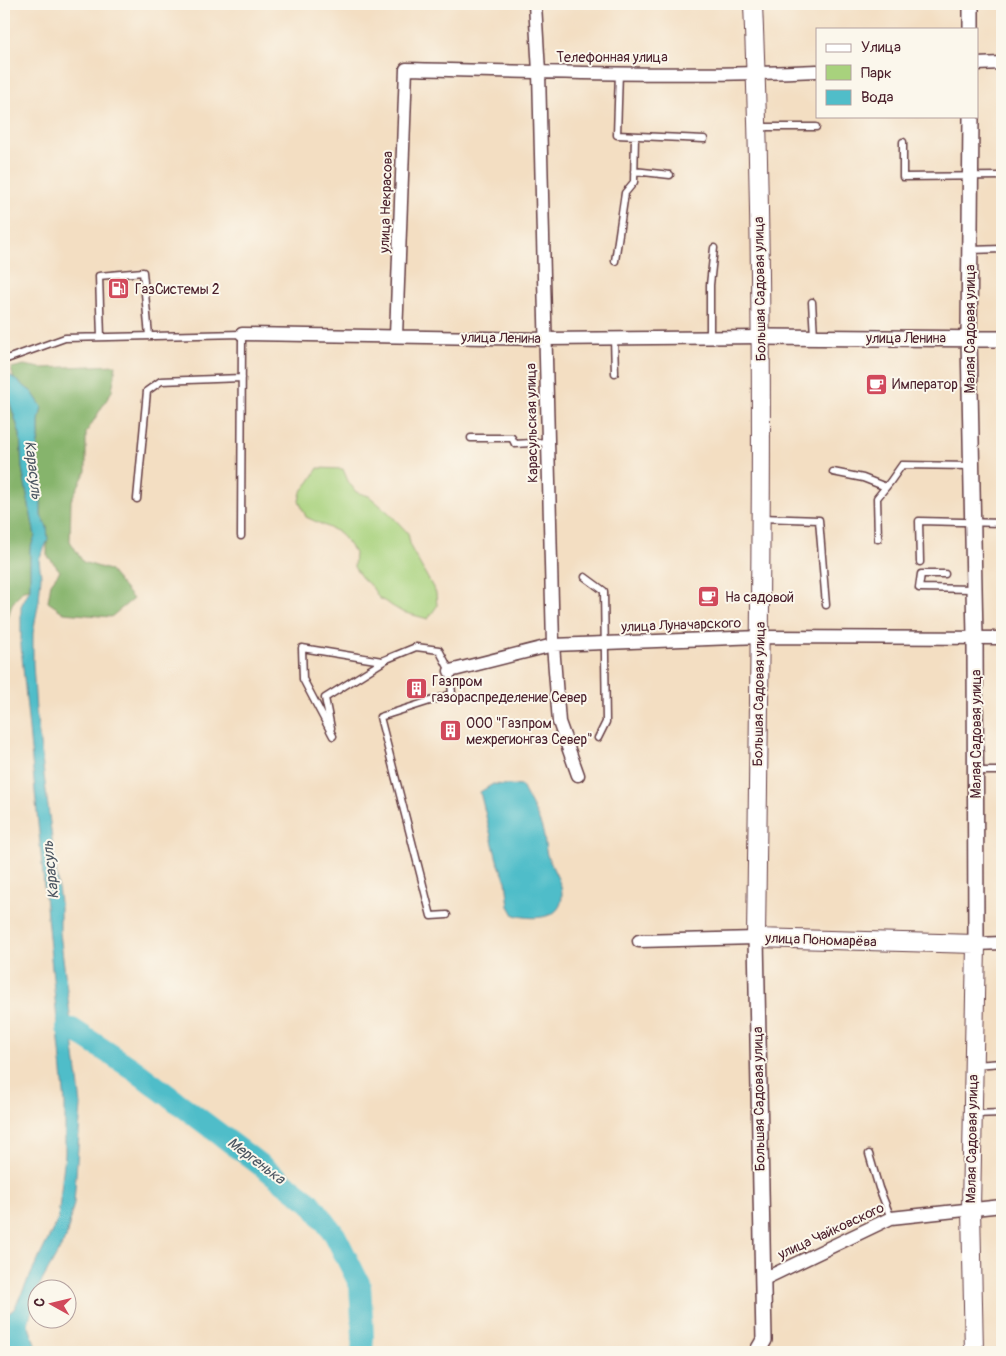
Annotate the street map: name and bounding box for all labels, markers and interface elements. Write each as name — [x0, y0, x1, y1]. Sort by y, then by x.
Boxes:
legend — [816, 28, 978, 118]
text: Улица — [861, 38, 901, 57]
street label: Телефонная улица — [556, 49, 668, 66]
text: Парк — [861, 64, 892, 83]
text: Вода — [861, 88, 894, 107]
street label: улица Некрасова — [376, 151, 396, 254]
street label: Большая Садовая улица — [750, 217, 770, 361]
street label: Малая Садовая улица — [962, 264, 979, 394]
fuel station icon: ГазСистемы 2 — [107, 277, 131, 301]
place label: ГазСистемы 2 — [135, 281, 220, 298]
street label: улица Ленина — [460, 329, 541, 347]
street label: улица Ленина — [865, 330, 946, 347]
street label: Карасульская улица — [522, 363, 542, 483]
cafe icon: Император — [864, 372, 888, 396]
place label: Император — [892, 376, 958, 393]
water label: Карасуль — [20, 440, 46, 500]
cafe icon: На садовой — [697, 585, 721, 609]
place label: На садовой — [725, 589, 794, 606]
street label: улица Луначарского — [620, 614, 742, 636]
street label: Большая Садовая улица — [749, 622, 769, 766]
street label: Малая Садовая улица — [968, 669, 985, 799]
place label: Газпром газораспределение Север — [432, 673, 587, 706]
building icon: Газпром газораспределение Север — [404, 677, 428, 701]
place label: ООО "Газпром межрегионгаз Север" — [466, 715, 593, 748]
building icon: ООО "Газпром межрегионгаз Север" — [438, 719, 462, 743]
water label: Карасуль — [38, 840, 64, 900]
street label: улица Пономарёва — [764, 930, 877, 950]
street label: Большая Садовая улица — [749, 1027, 769, 1171]
street label: Малая Садовая улица — [962, 1074, 982, 1204]
water label: Мергенька — [224, 1133, 289, 1189]
street label: улица Чайковского — [774, 1199, 887, 1263]
north arrow — [28, 1278, 78, 1328]
text: С — [31, 1296, 49, 1308]

